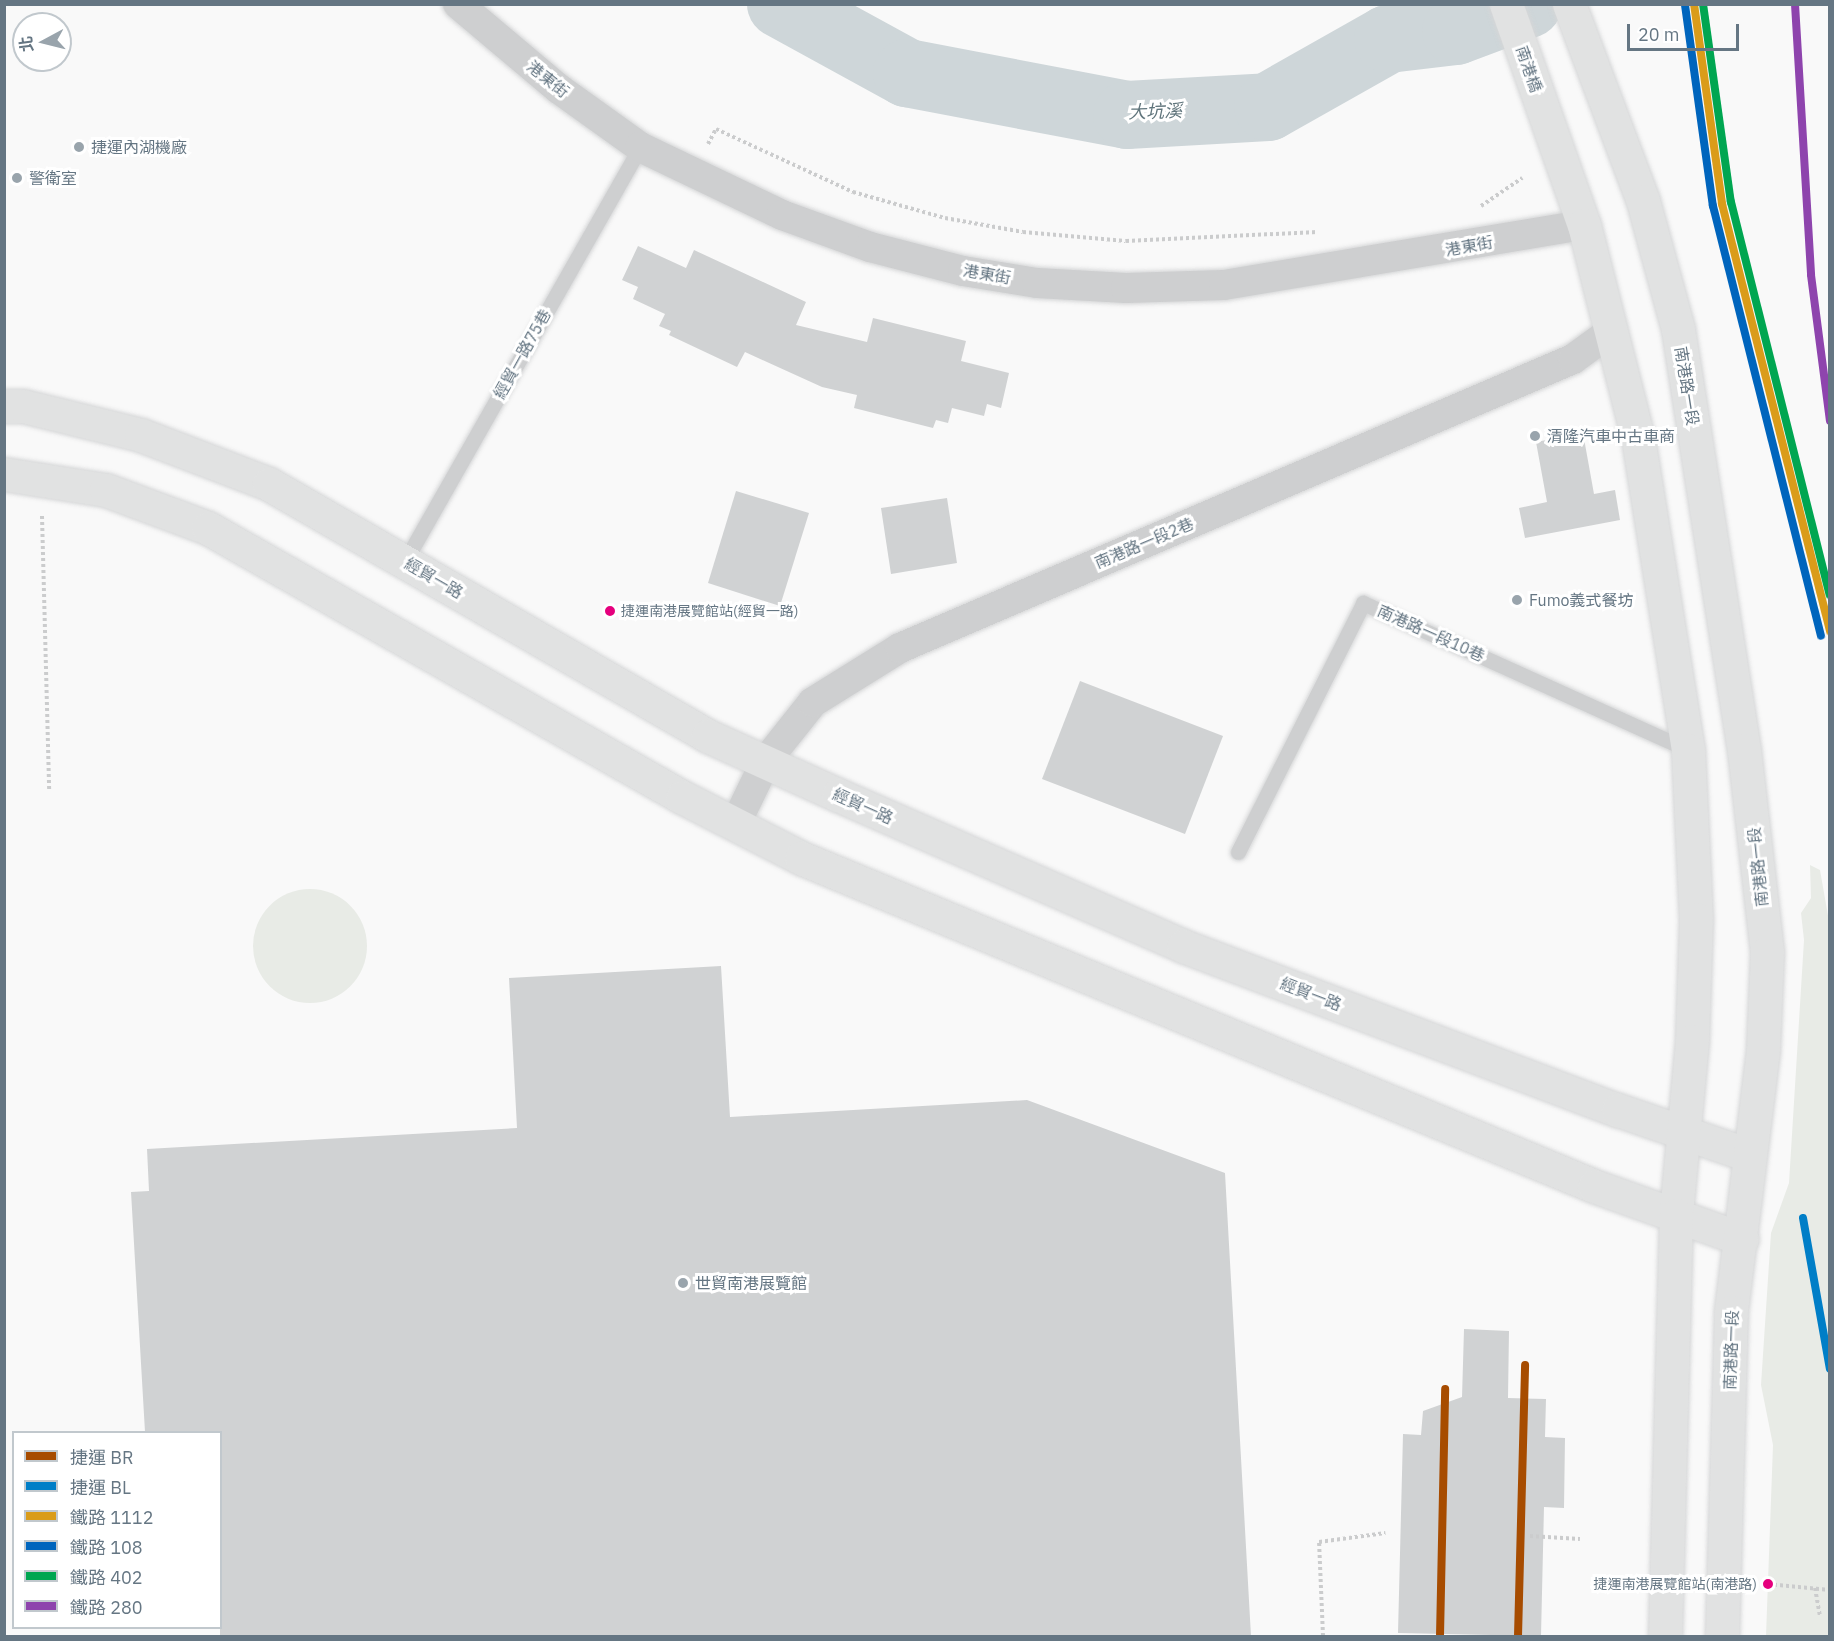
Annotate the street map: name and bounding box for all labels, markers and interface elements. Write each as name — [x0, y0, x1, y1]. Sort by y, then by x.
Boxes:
north arrow — [12, 12, 72, 72]
scale bar — [1630, 12, 1742, 50]
text: 20 m — [1638, 23, 1680, 46]
text: 北 — [15, 35, 37, 53]
street label: 南港橋 — [1512, 43, 1546, 95]
street label: 港東街 — [523, 56, 573, 102]
water label: 大坑溪 — [1128, 100, 1182, 124]
place label: 捷運內湖機廠 — [91, 137, 187, 157]
marker: 捷運內湖機廠 — [72, 140, 86, 154]
place label: 警衛室 — [29, 168, 77, 188]
marker: 警衛室 — [10, 171, 24, 185]
street label: 港東街 — [1444, 232, 1494, 260]
street label: 港東街 — [962, 260, 1012, 288]
street label: 經貿一路75巷 — [490, 306, 554, 402]
street label: 南港路一段 — [1671, 345, 1703, 427]
place label: 清隆汽車中古車商 — [1547, 426, 1675, 446]
marker: 清隆汽車中古車商 — [1528, 429, 1542, 443]
street label: 南港路一段2巷 — [1092, 514, 1196, 572]
street label: 經貿一路 — [401, 554, 467, 602]
place label: Fumo義式餐坊 — [1529, 590, 1634, 610]
marker: Fumo義式餐坊 — [1510, 593, 1524, 607]
street label: 南港路一段10巷 — [1374, 601, 1488, 665]
place label: 捷運南港展覽館站(經貿一路) — [621, 603, 798, 619]
marker: 捷運南港展覽館站(經貿一路) — [604, 605, 616, 617]
street label: 經貿一路 — [830, 784, 896, 828]
street label: 南港路一段 — [1744, 826, 1772, 908]
street label: 經貿一路 — [1278, 974, 1344, 1014]
place label: 世貿南港展覽館 — [695, 1273, 807, 1293]
marker: 世貿南港展覽館 — [676, 1276, 690, 1290]
street label: 南港路一段 — [1720, 1310, 1742, 1390]
legend — [12, 1431, 222, 1629]
text: 捷運 BR — [70, 1446, 134, 1469]
text: 捷運 BL — [70, 1476, 131, 1499]
text: 鐵路 1112 — [70, 1506, 153, 1529]
text: 鐵路 108 — [70, 1536, 143, 1559]
text: 鐵路 402 — [70, 1566, 143, 1589]
place label: 捷運南港展覽館站(南港路) — [1594, 1576, 1757, 1592]
marker: 捷運南港展覽館站(南港路) — [1762, 1578, 1774, 1590]
text: 鐵路 280 — [70, 1596, 143, 1619]

